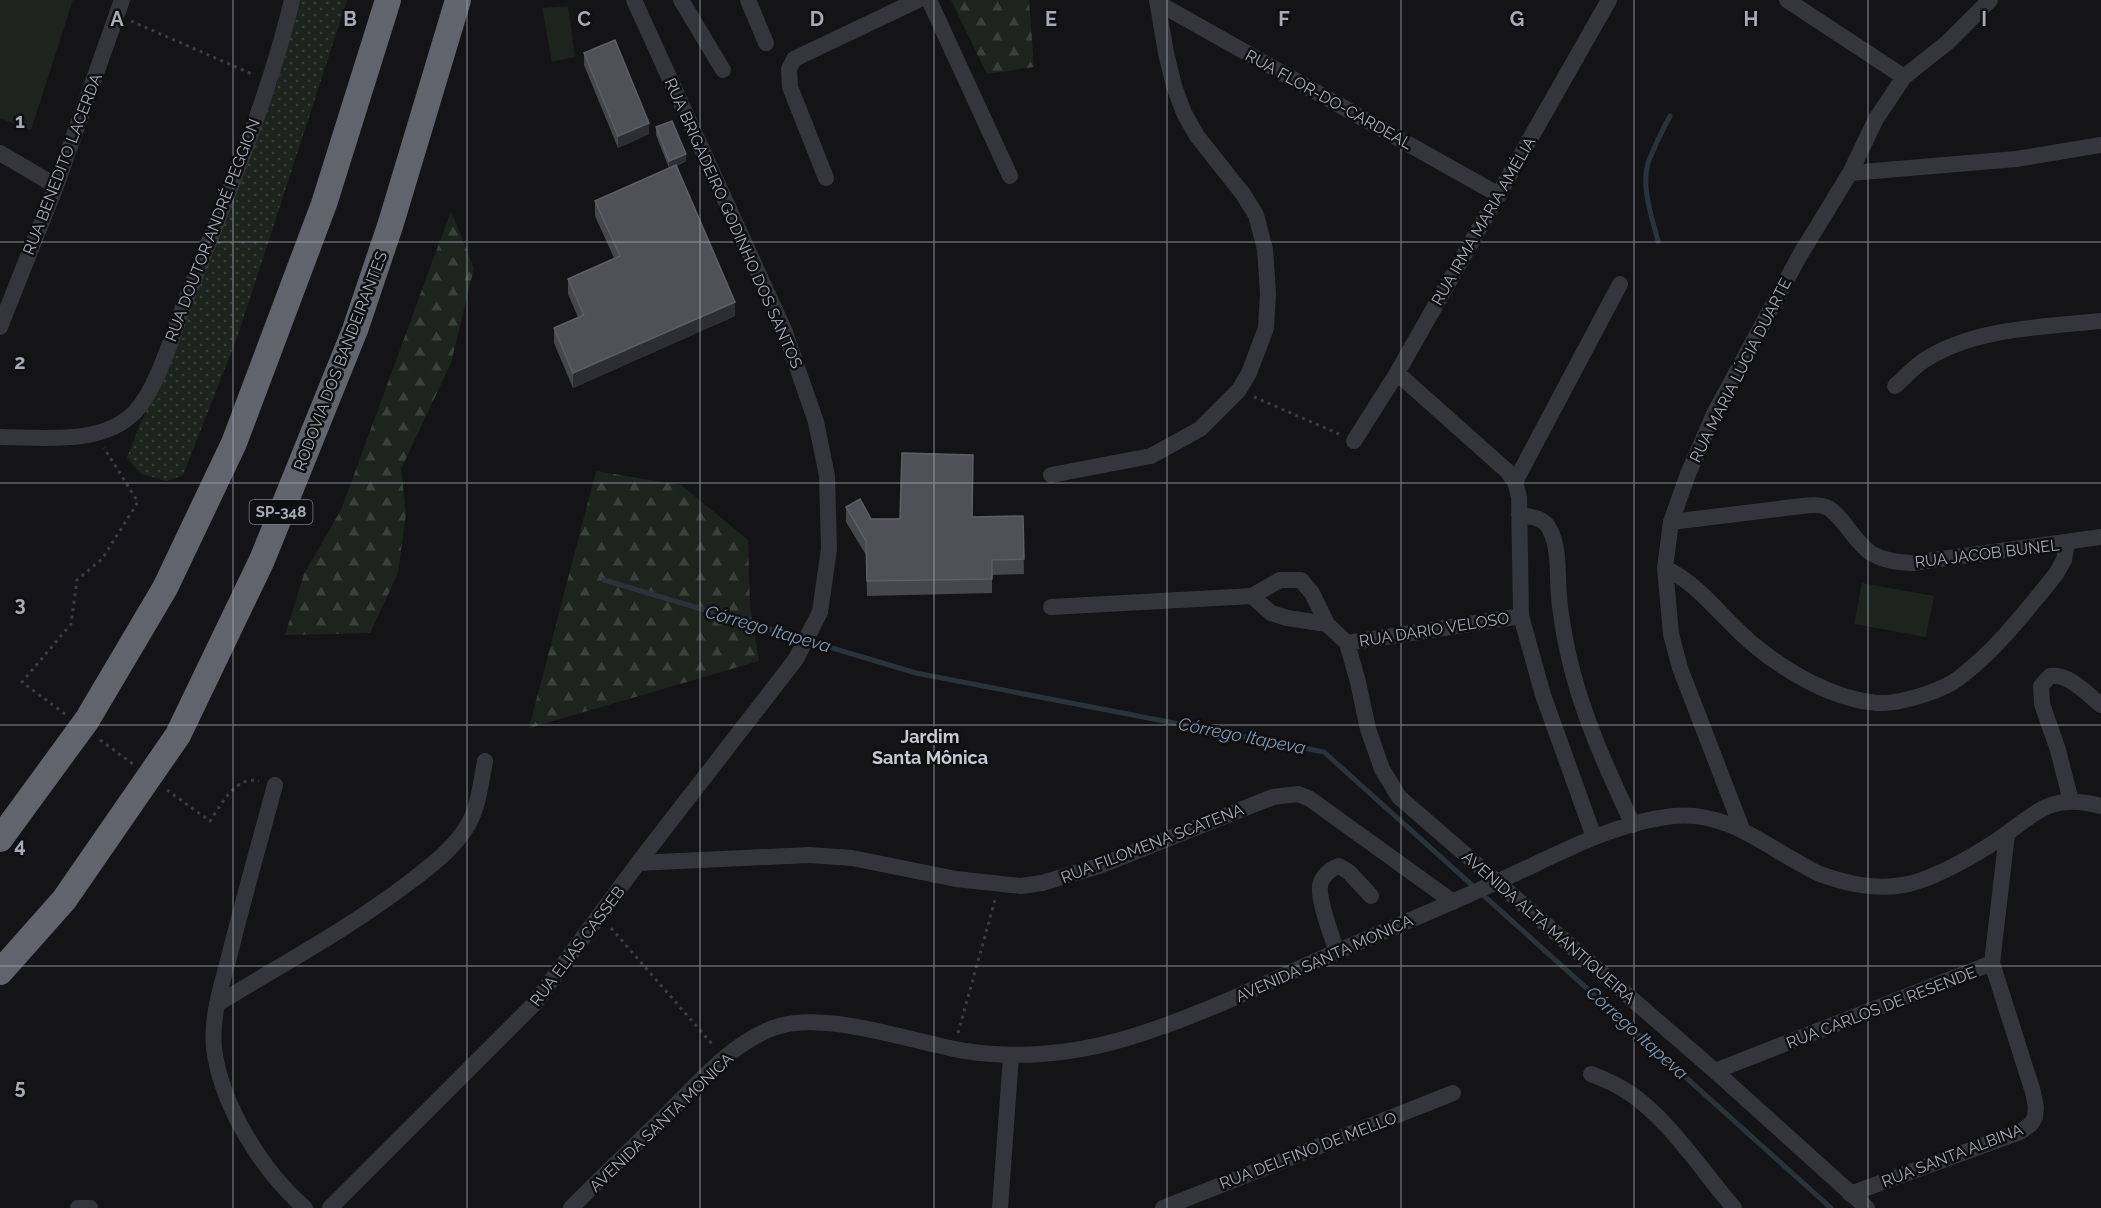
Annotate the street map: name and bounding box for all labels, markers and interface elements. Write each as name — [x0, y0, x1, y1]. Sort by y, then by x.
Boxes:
text: A — [110, 7, 124, 31]
text: B — [343, 7, 357, 31]
text: C — [577, 7, 591, 31]
text: D — [810, 7, 824, 31]
text: E — [1045, 7, 1057, 31]
text: F — [1278, 7, 1290, 31]
text: G — [1510, 7, 1524, 31]
text: H — [1744, 7, 1758, 31]
text: I — [1981, 7, 1987, 31]
street label: RUA FLOR-DO-CARDEAL — [1242, 46, 1416, 154]
street label: RUA BENEDITO LACERDA — [19, 71, 106, 257]
street label: RUA BRIGADEIRO GODINHO DOS SANTOS — [661, 75, 807, 372]
text: 1 — [15, 109, 25, 133]
street label: RUA DOUTOR ANDRÉ PEGGION — [160, 116, 264, 344]
street label: RUA IRMA MARIA AMÉLIA — [1427, 133, 1540, 309]
street label: RODOVIA DOS BANDEIRANTES — [290, 249, 391, 474]
street label: RUA MARIA LÚCIA DUARTE — [1685, 274, 1795, 465]
text: 2 — [14, 350, 26, 374]
road number: SP-348 — [250, 500, 312, 524]
street label: RUA JACOB BUNEL — [1914, 535, 2061, 572]
text: 3 — [14, 592, 26, 616]
water label: Córrego Itapeva — [703, 601, 833, 657]
street label: RUA DARIO VELOSO — [1358, 608, 1510, 651]
water label: Córrego Itapeva — [1177, 713, 1308, 758]
district label: Jardim Santa Mônica — [872, 726, 988, 768]
street label: RUA FILOMENA SCATENA — [1058, 800, 1246, 887]
text: 4 — [14, 833, 26, 857]
street label: AVENIDA ALTA MANTIQUEIRA — [1458, 847, 1639, 1008]
street label: RUA ELIAS CASSEB — [526, 883, 629, 1010]
street label: AVENIDA SANTA MONICA — [1233, 911, 1416, 1006]
street label: RUA CARLOS DE RESENDE — [1784, 962, 1979, 1052]
water label: Córrego Itapeva — [1582, 981, 1693, 1084]
street label: AVENIDA SANTA MONICA — [586, 1049, 737, 1196]
text: 5 — [14, 1075, 26, 1099]
street label: RUA DELFINO DE MELLO — [1217, 1108, 1399, 1193]
street label: RUA SANTA ALBINA — [1879, 1120, 2026, 1191]

